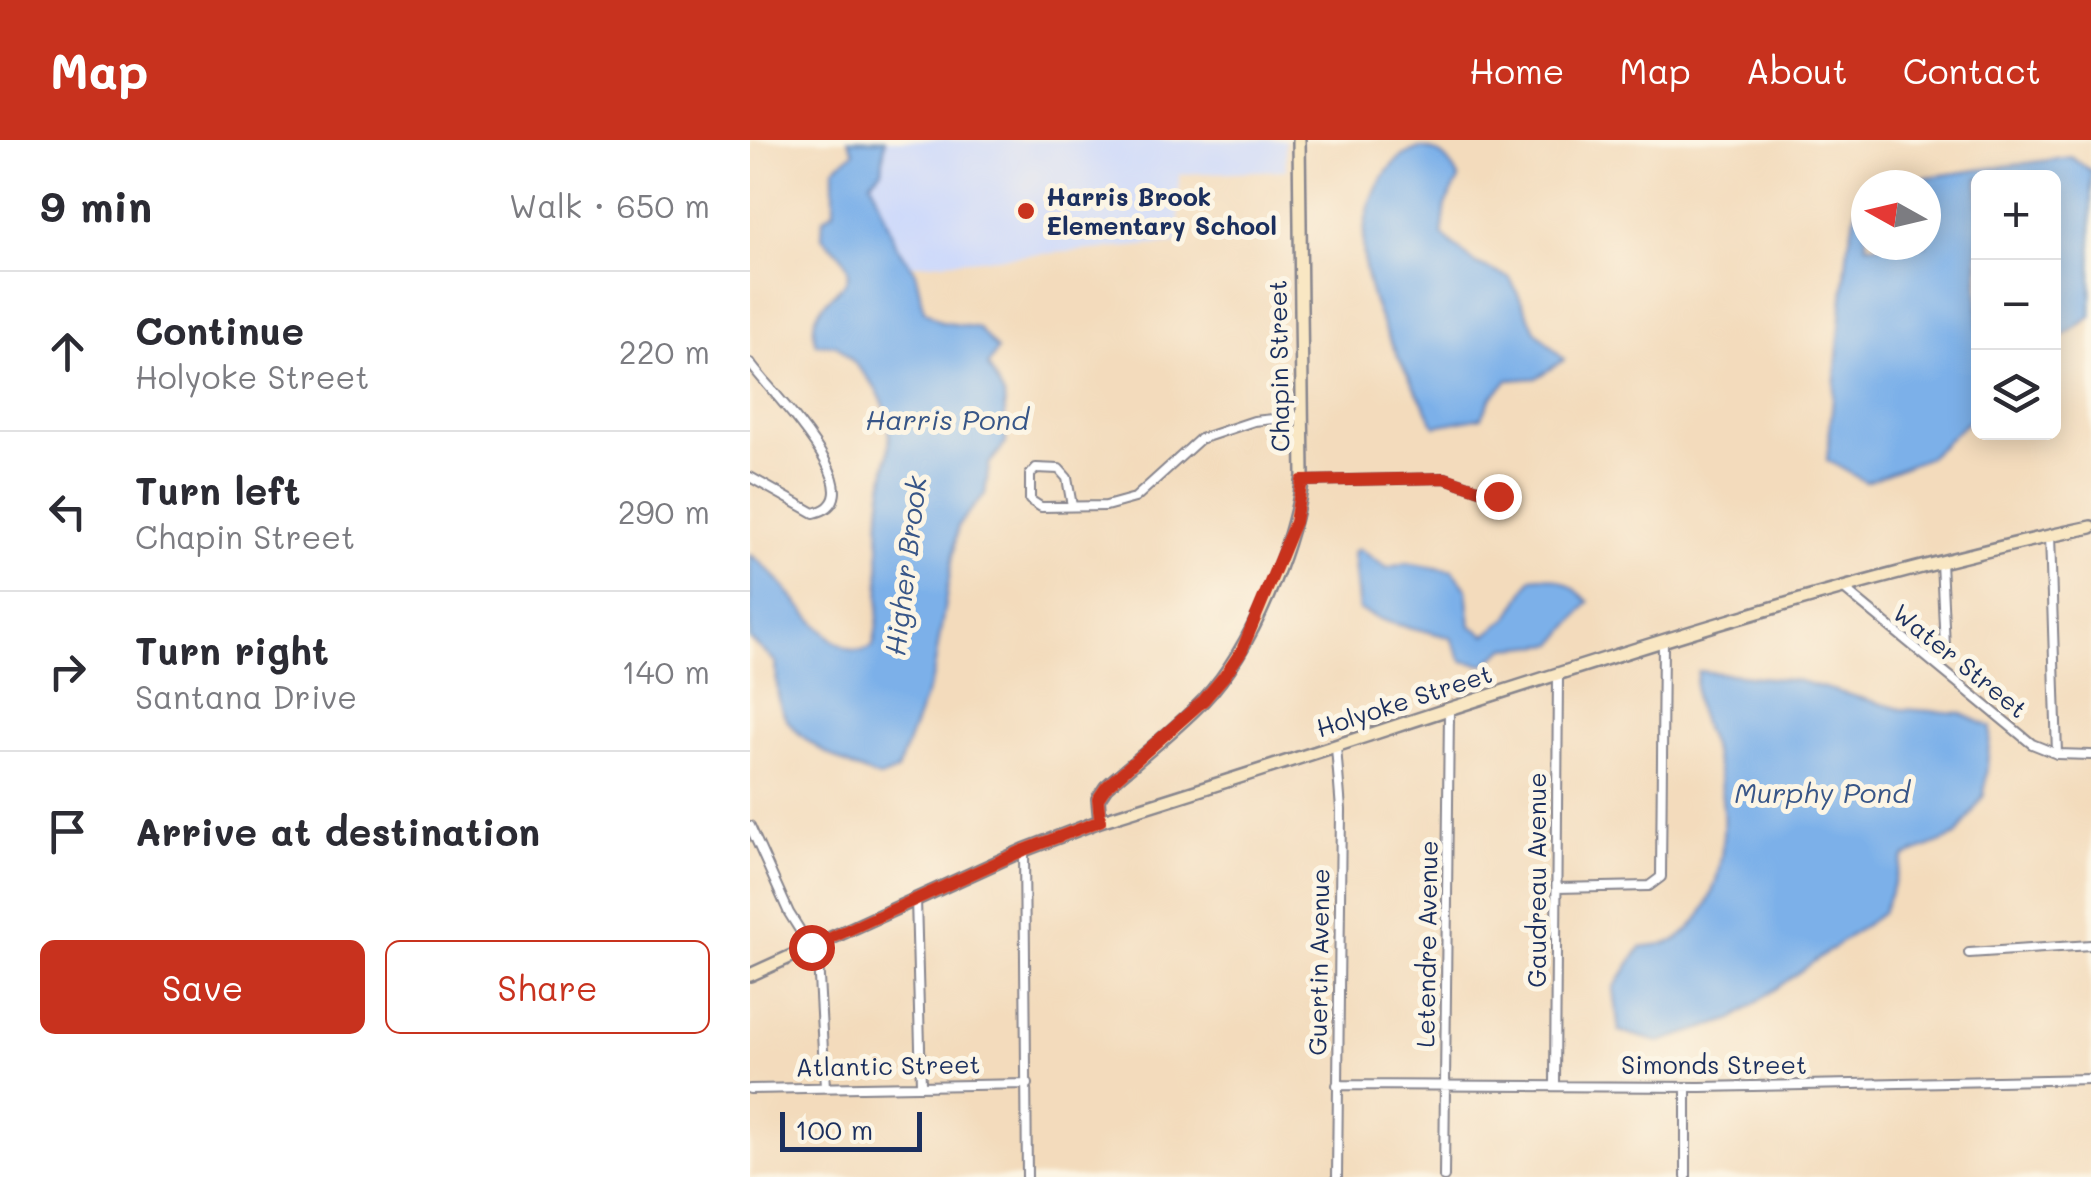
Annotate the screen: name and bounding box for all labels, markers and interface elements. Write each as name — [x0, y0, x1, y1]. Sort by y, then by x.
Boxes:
text: Map — [50, 39, 149, 101]
text: Home — [1469, 47, 1565, 93]
text: Map — [1620, 47, 1691, 93]
text: About — [1746, 47, 1848, 93]
text: Contact — [1903, 47, 2041, 93]
north arrow — [1851, 170, 1941, 260]
map controls — [1971, 170, 2061, 440]
button: + — [1971, 170, 2061, 260]
text: 9 min — [40, 178, 152, 233]
place label: Harris Brook Elementary School — [1046, 180, 1277, 242]
text: Walk · 650 m — [509, 184, 710, 226]
marker: Harris Brook Elementary School — [1015, 200, 1037, 222]
button: − — [1971, 260, 2061, 350]
street label: Chapin Street — [1261, 280, 1295, 452]
text: Continue — [135, 305, 304, 355]
icon: ahead — [40, 324, 95, 379]
text: 220 m — [619, 330, 710, 372]
button: layers — [1971, 350, 2061, 440]
text: Holyoke Street — [135, 355, 369, 397]
water label: Harris Pond — [865, 401, 1031, 437]
text: Turn left — [135, 465, 301, 515]
water label: Higher Brook — [876, 473, 934, 658]
route end — [1476, 474, 1522, 520]
icon: left — [40, 484, 95, 539]
text: 290 m — [618, 490, 710, 532]
text: Chapin Street — [135, 515, 355, 557]
street label: Water Street — [1887, 596, 2034, 724]
text: Turn right — [135, 625, 329, 675]
icon: right — [40, 644, 95, 699]
text: 140 m — [621, 650, 710, 692]
street label: Holyoke Street — [1312, 657, 1496, 745]
text: Santana Drive — [135, 675, 357, 717]
street label: Gaudreau Avenue — [1520, 772, 1552, 988]
water label: Murphy Pond — [1734, 774, 1912, 810]
icon: arrive — [40, 804, 95, 859]
text: Arrive at destination — [135, 806, 540, 856]
street label: Letendre Avenue — [1408, 840, 1444, 1048]
street label: Guertin Avenue — [1300, 868, 1336, 1056]
route start — [789, 925, 835, 971]
button: Save — [40, 940, 365, 1034]
button: Share — [385, 940, 710, 1034]
street label: Atlantic Street — [795, 1047, 981, 1083]
street label: Simonds Street — [1621, 1048, 1807, 1080]
scale bar — [780, 1107, 922, 1152]
text: 100 m — [795, 1111, 873, 1147]

